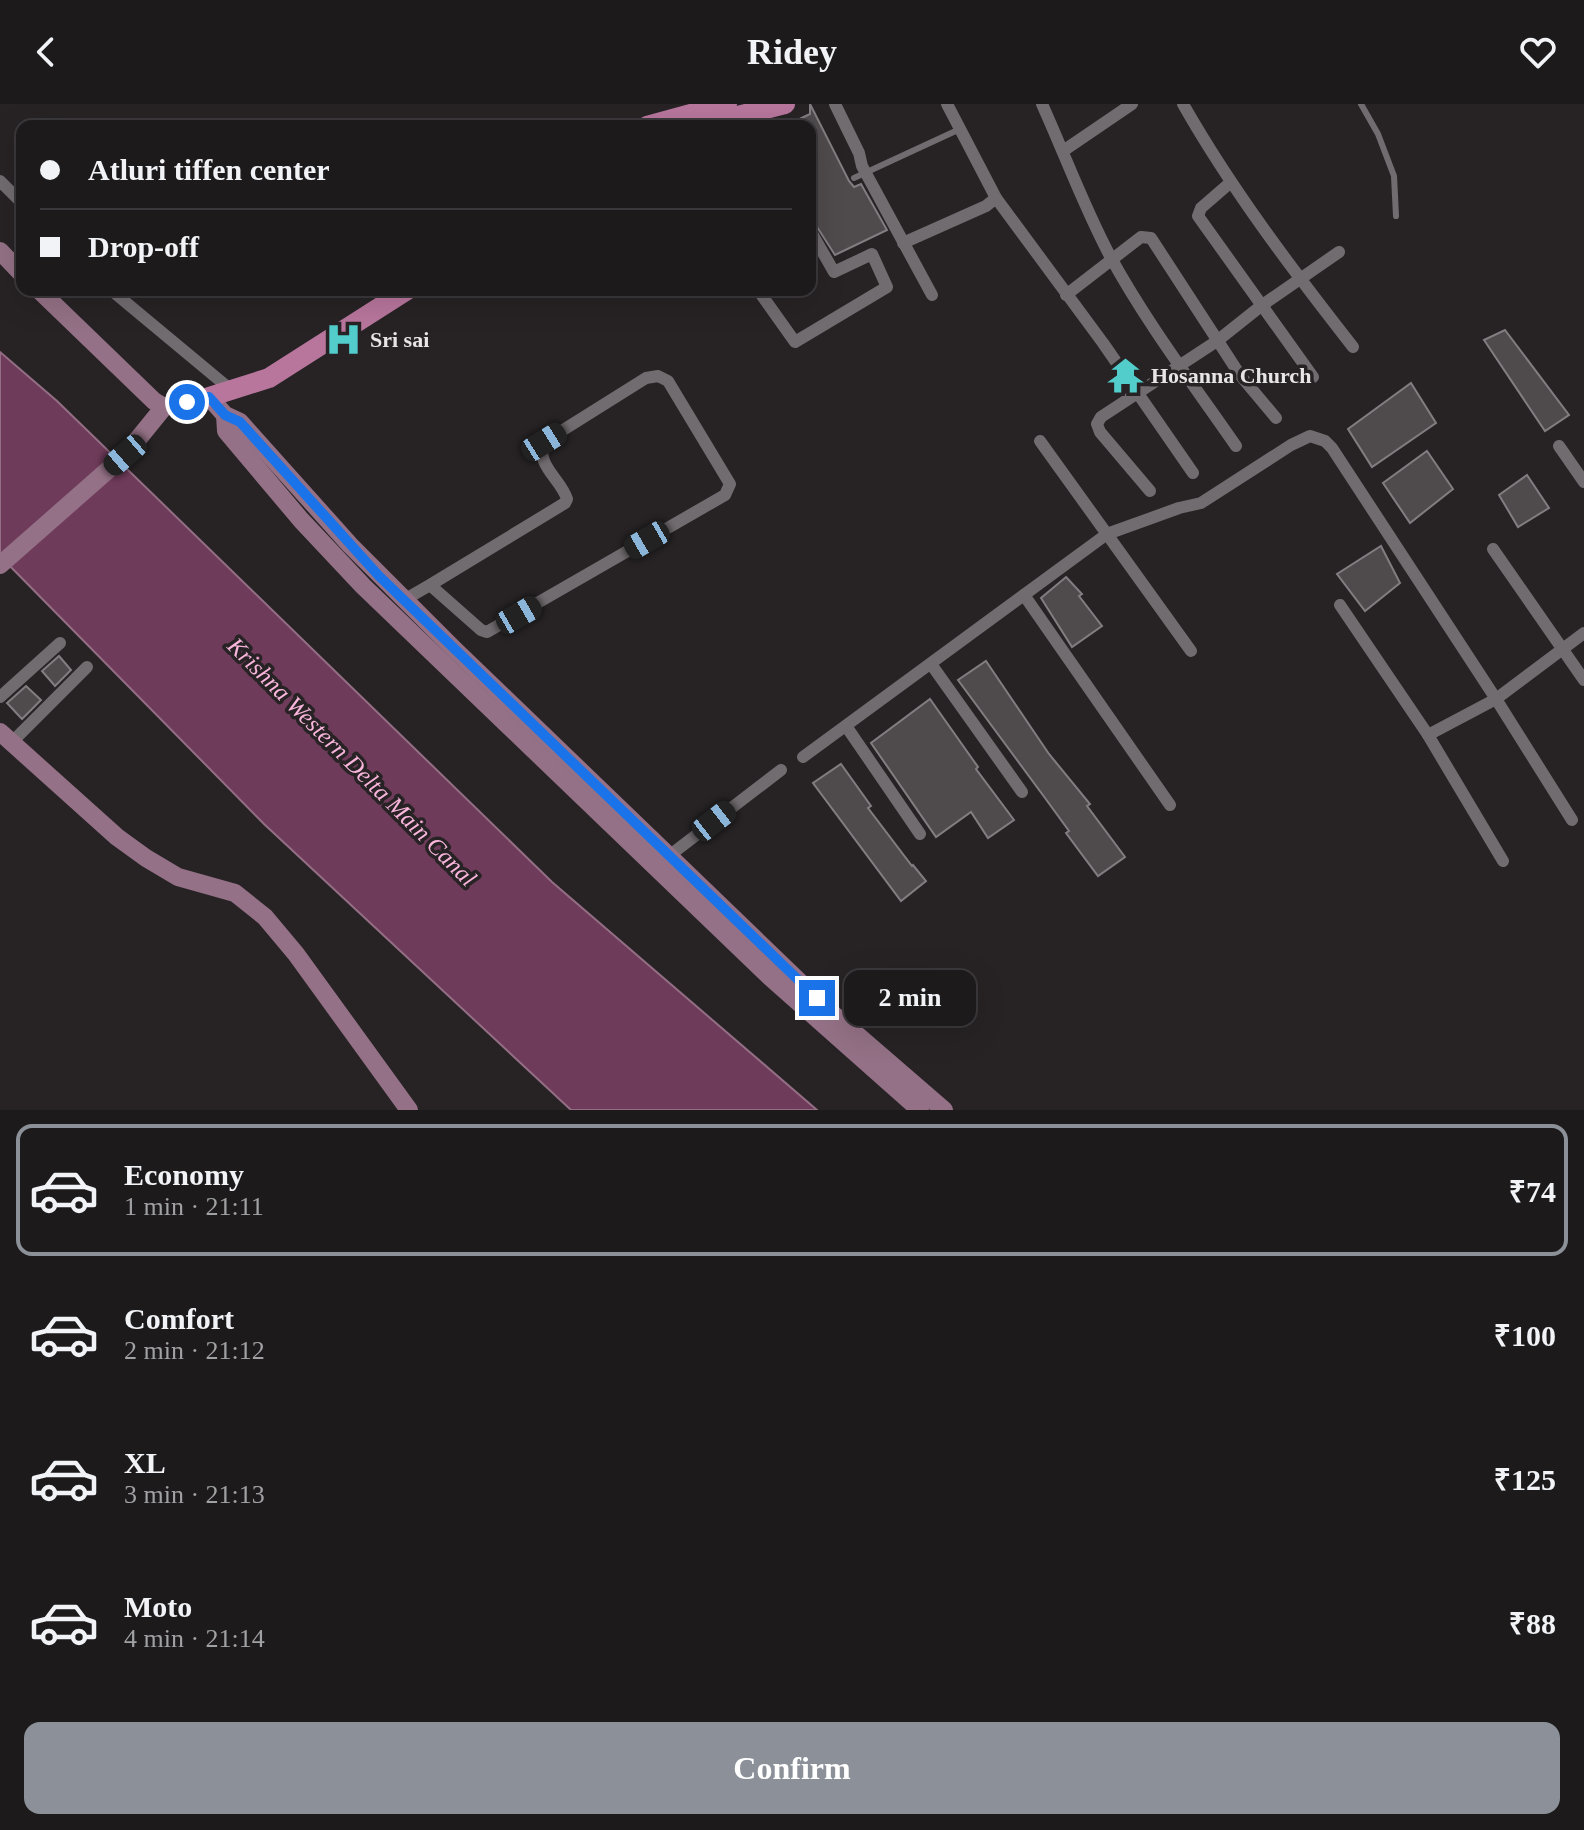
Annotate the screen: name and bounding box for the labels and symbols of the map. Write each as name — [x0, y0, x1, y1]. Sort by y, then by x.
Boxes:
hospital icon: Sri sai — [325, 320, 363, 358]
place label: Sri sai — [370, 327, 429, 352]
temple icon: Hosanna Church — [1106, 356, 1144, 394]
place label: Hosanna Church — [1151, 363, 1311, 388]
route start — [169, 384, 205, 420]
car — [517, 419, 571, 465]
car — [99, 430, 151, 480]
car — [620, 518, 674, 562]
car — [492, 593, 546, 637]
water label: Krishna Western Delta Main Canal — [222, 632, 482, 892]
car — [688, 797, 740, 845]
callout: 2 min — [845, 970, 977, 1026]
route end — [799, 980, 835, 1016]

